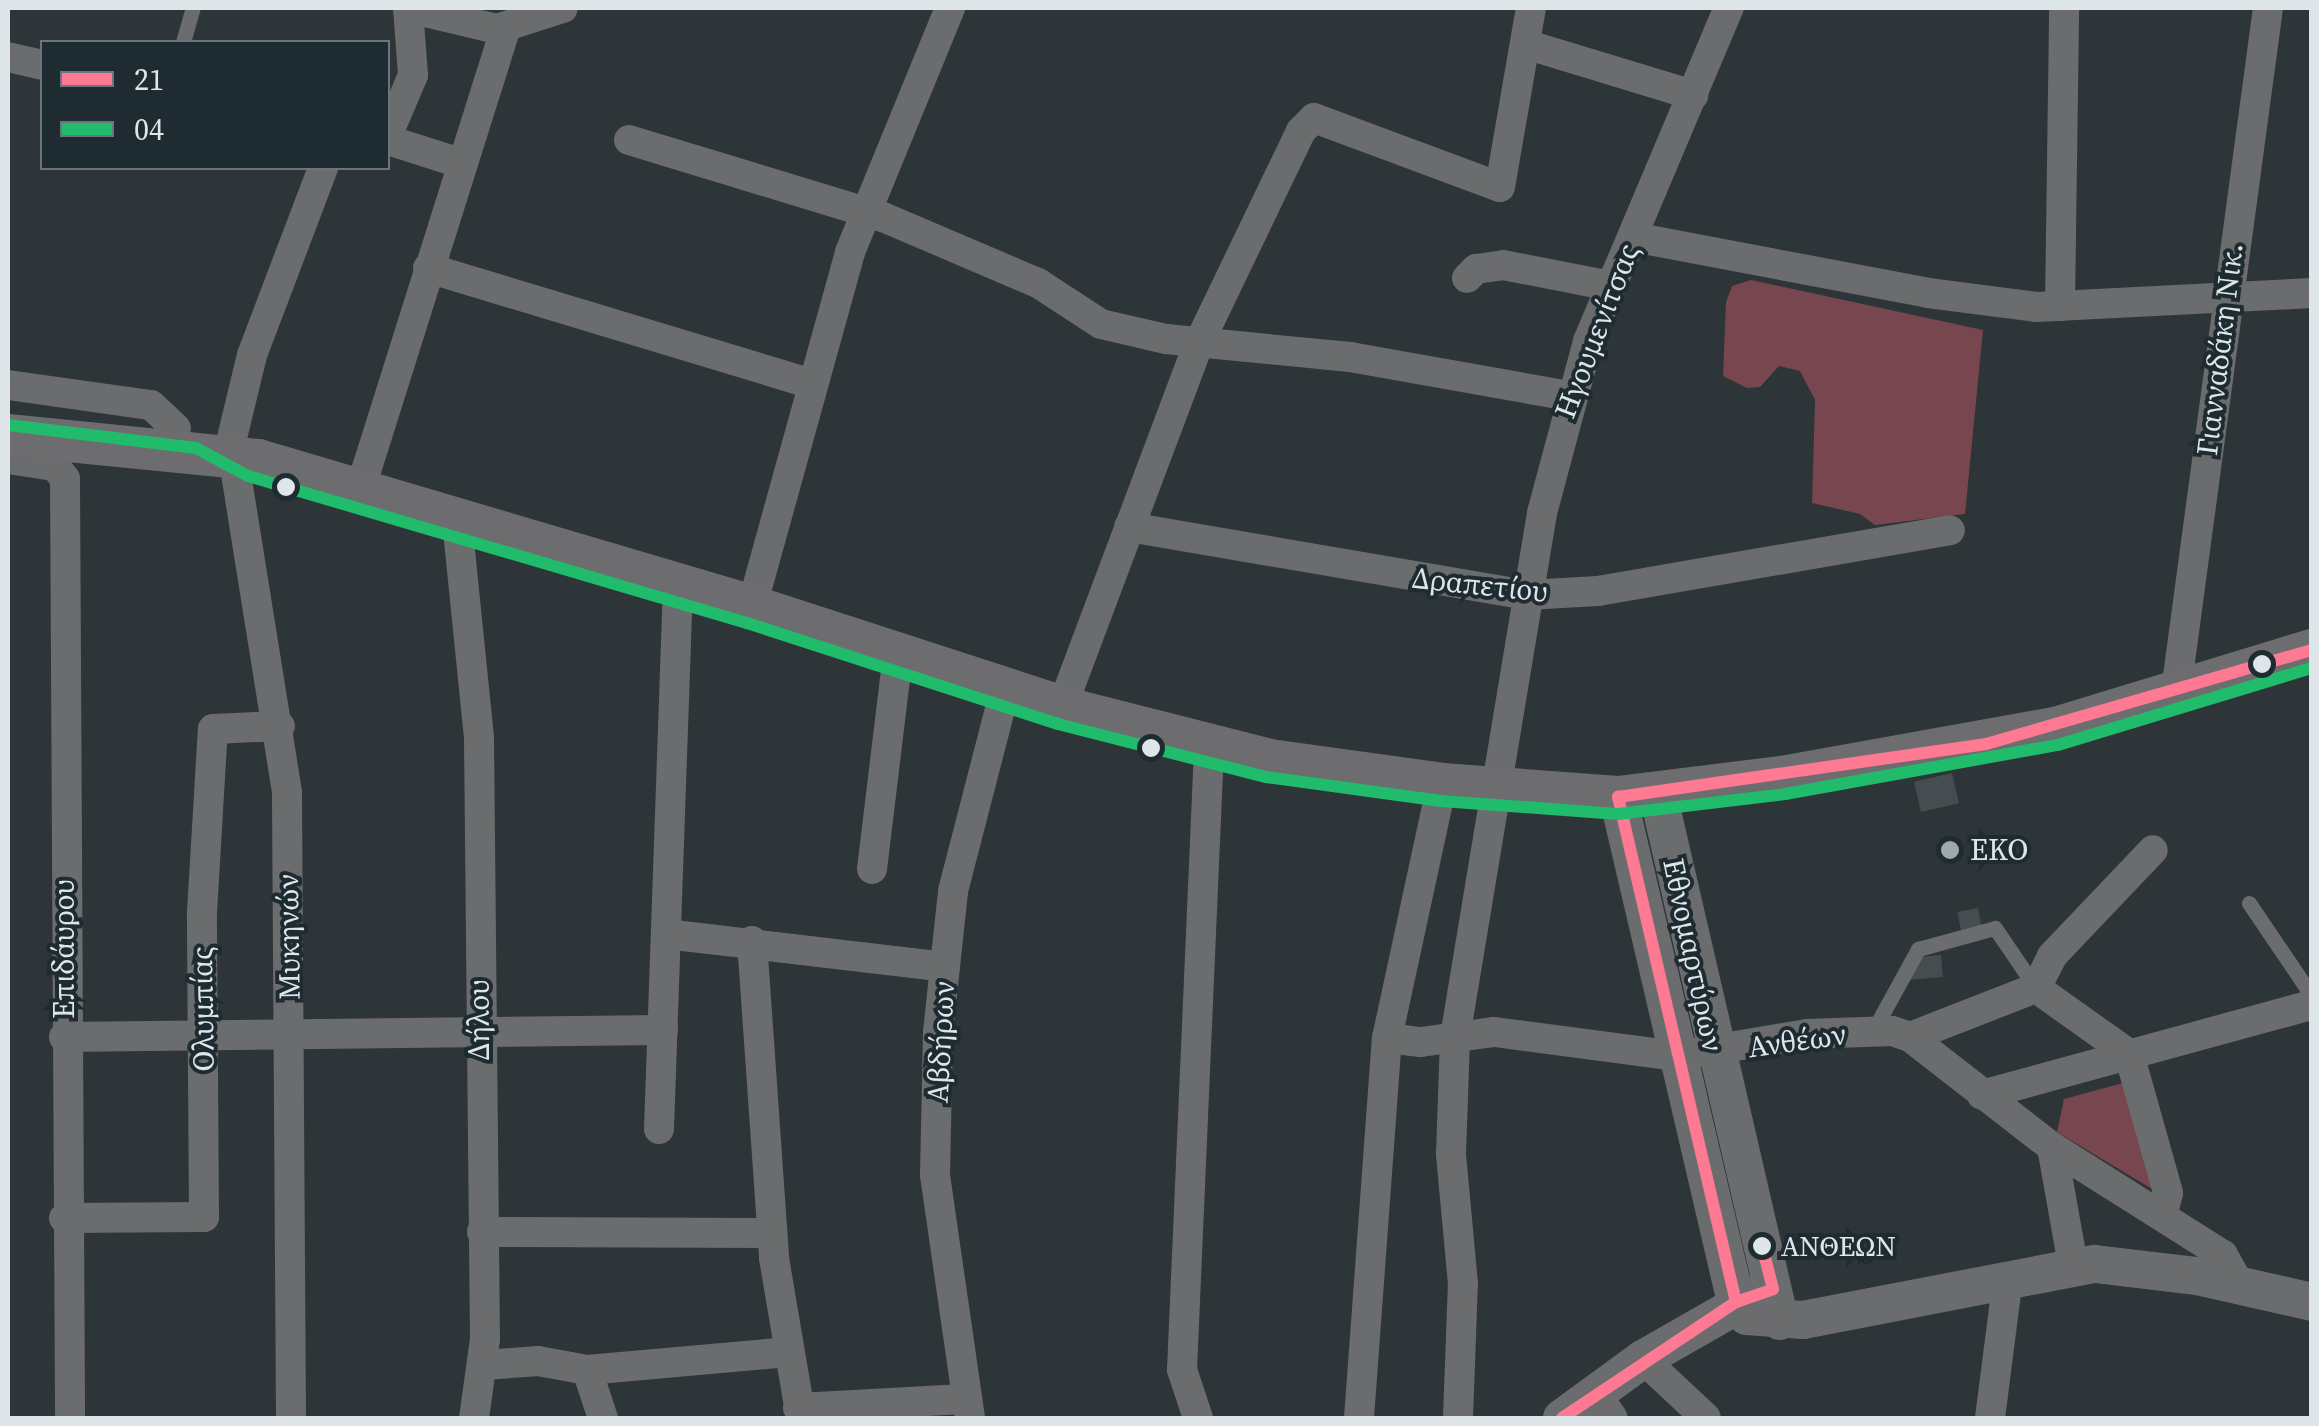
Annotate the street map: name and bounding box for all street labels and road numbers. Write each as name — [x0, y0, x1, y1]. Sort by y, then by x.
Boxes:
street label: Ηγουμενίτσας — [1547, 238, 1647, 424]
street label: Γιανναδάκη Νικ. — [2189, 241, 2251, 457]
street label: Δραπετίου — [1410, 560, 1550, 610]
street label: Εθνομαρτύρων — [1655, 855, 1731, 1055]
street label: Μυκηνών — [270, 874, 308, 1000]
street label: Επιδάυρου — [46, 879, 82, 1019]
street label: Ολυμπίας — [184, 946, 222, 1072]
street label: Δήλου — [461, 980, 497, 1060]
street label: Αβδήρων — [920, 980, 962, 1104]
street label: Ανθέων — [1746, 1016, 1848, 1066]

